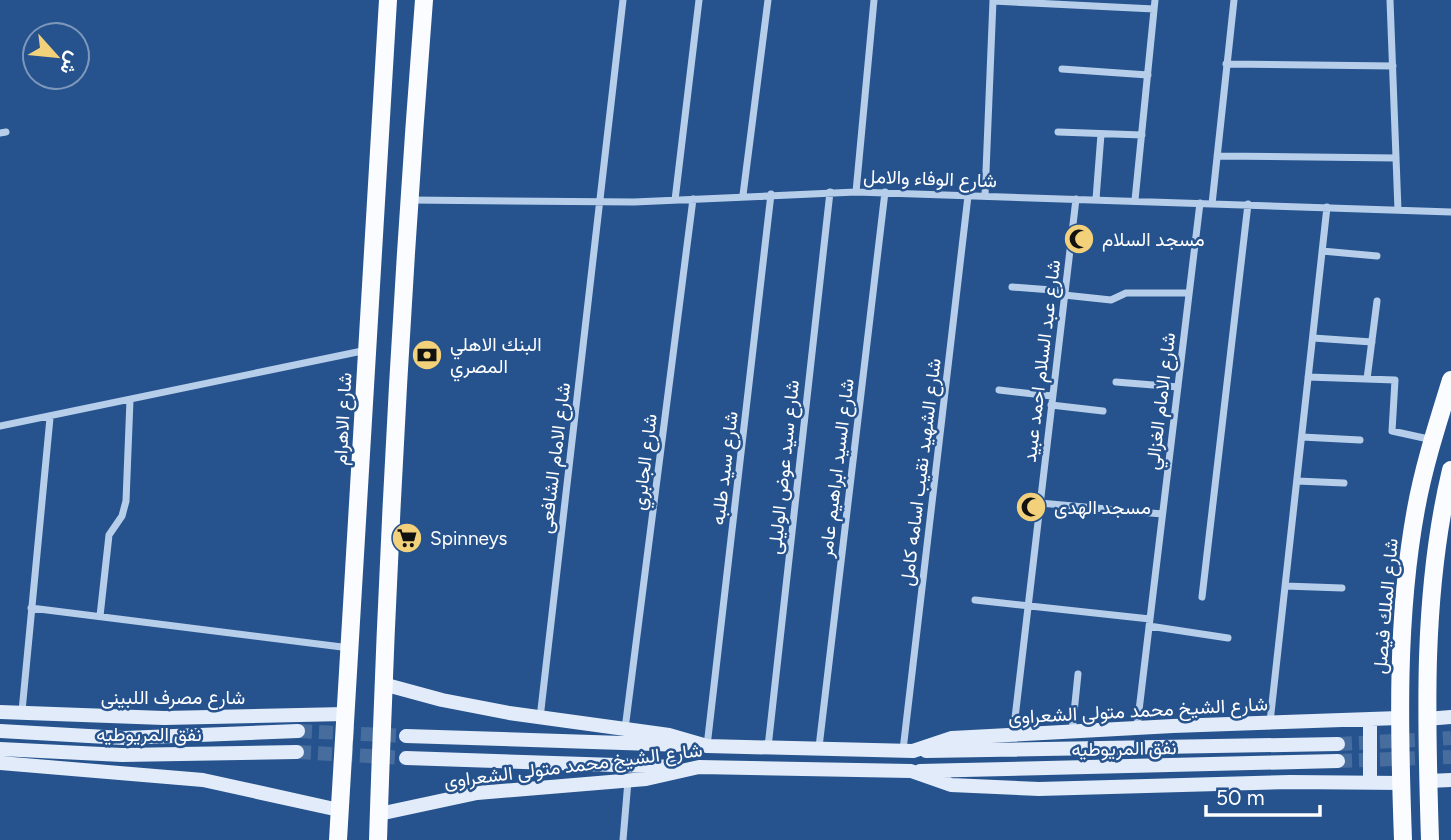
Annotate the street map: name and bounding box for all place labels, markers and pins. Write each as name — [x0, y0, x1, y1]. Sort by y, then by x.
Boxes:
mosque icon: مسجد السلام — [1062, 222, 1096, 256]
place label: مسجد السلام — [1102, 228, 1205, 252]
place label: البنك الاهلي المصري — [450, 333, 542, 382]
bank icon: البنك الاهلي المصري — [410, 338, 444, 372]
mosque icon: مسجد الهدى — [1014, 490, 1048, 524]
place label: مسجد الهدى — [1054, 496, 1151, 519]
supermarket icon: Spinneys — [390, 521, 424, 555]
place label: Spinneys — [430, 527, 508, 550]

